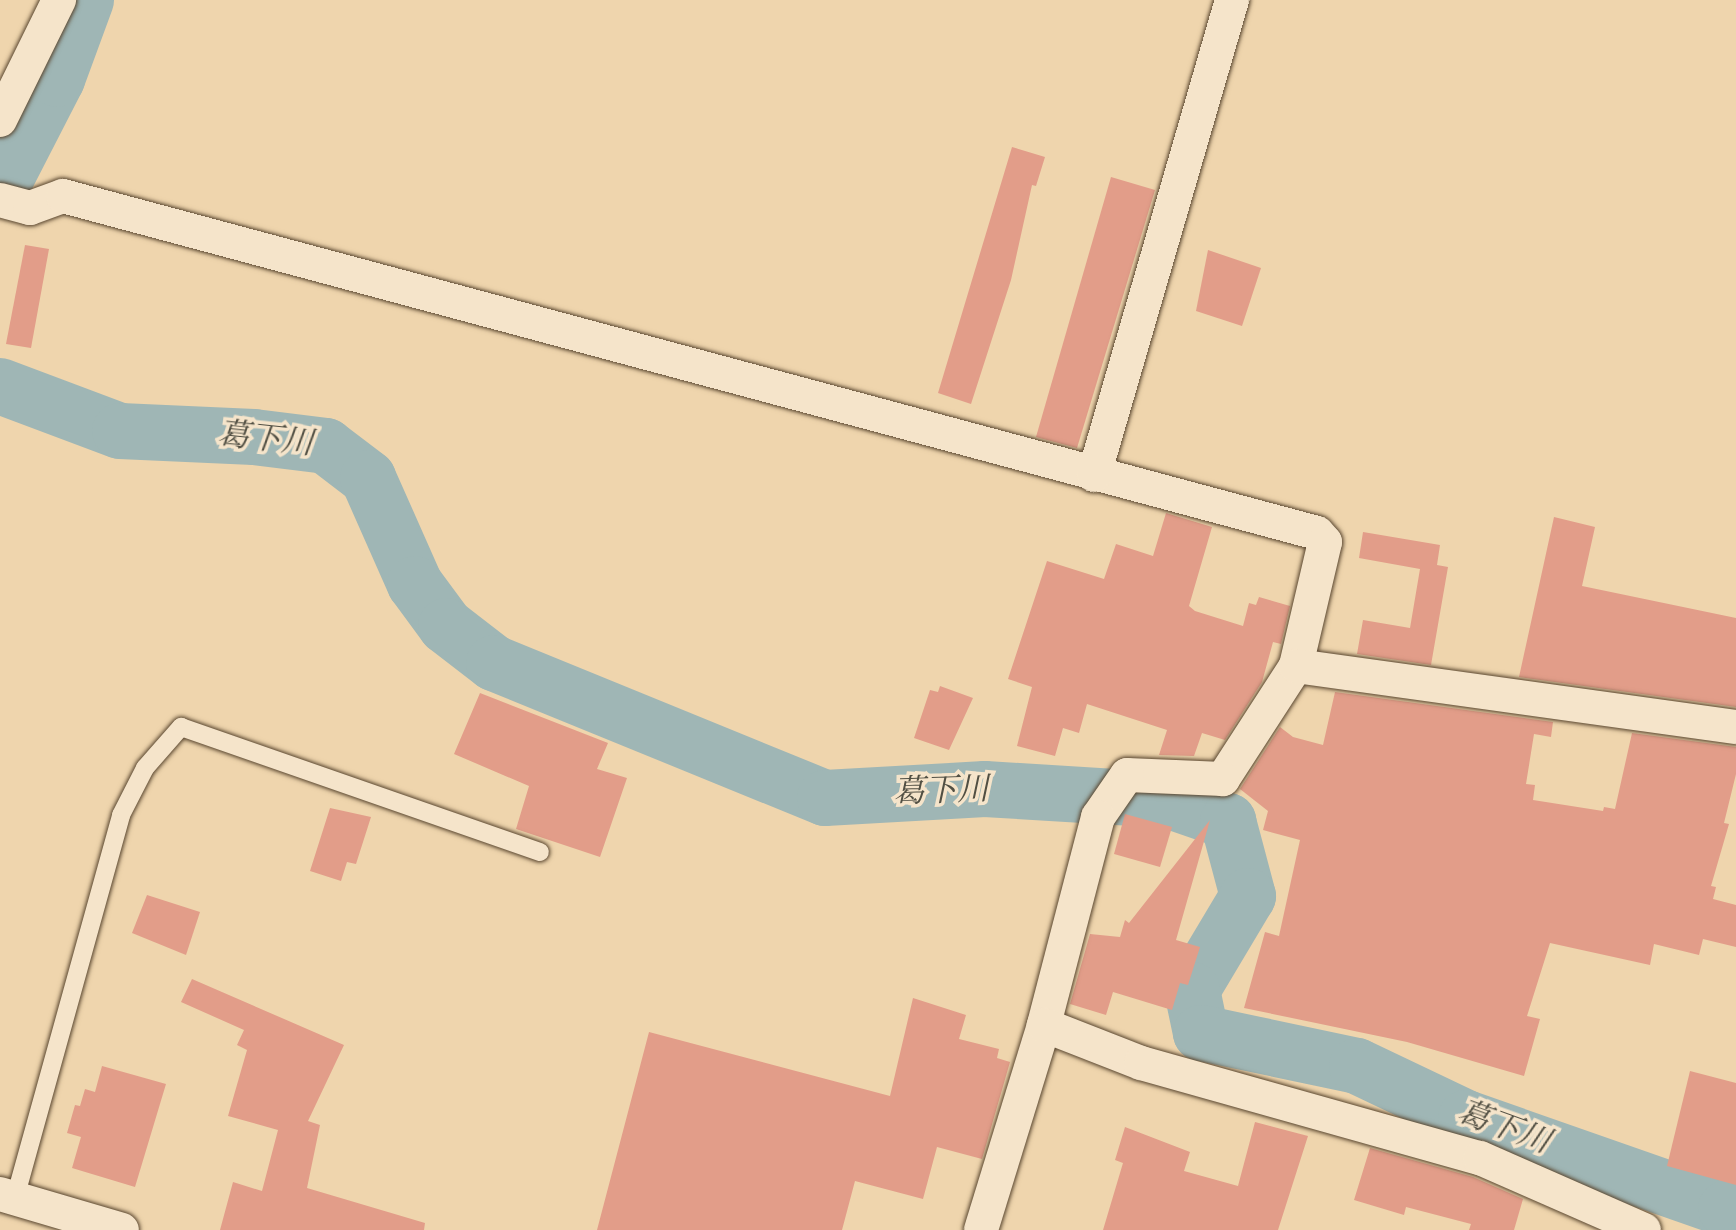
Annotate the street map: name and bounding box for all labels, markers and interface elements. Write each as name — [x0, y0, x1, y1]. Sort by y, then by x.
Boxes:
water label: 葛下川 — [215, 417, 315, 465]
water label: 葛下川 — [892, 772, 990, 814]
water label: 葛下川 — [1451, 1095, 1555, 1163]

